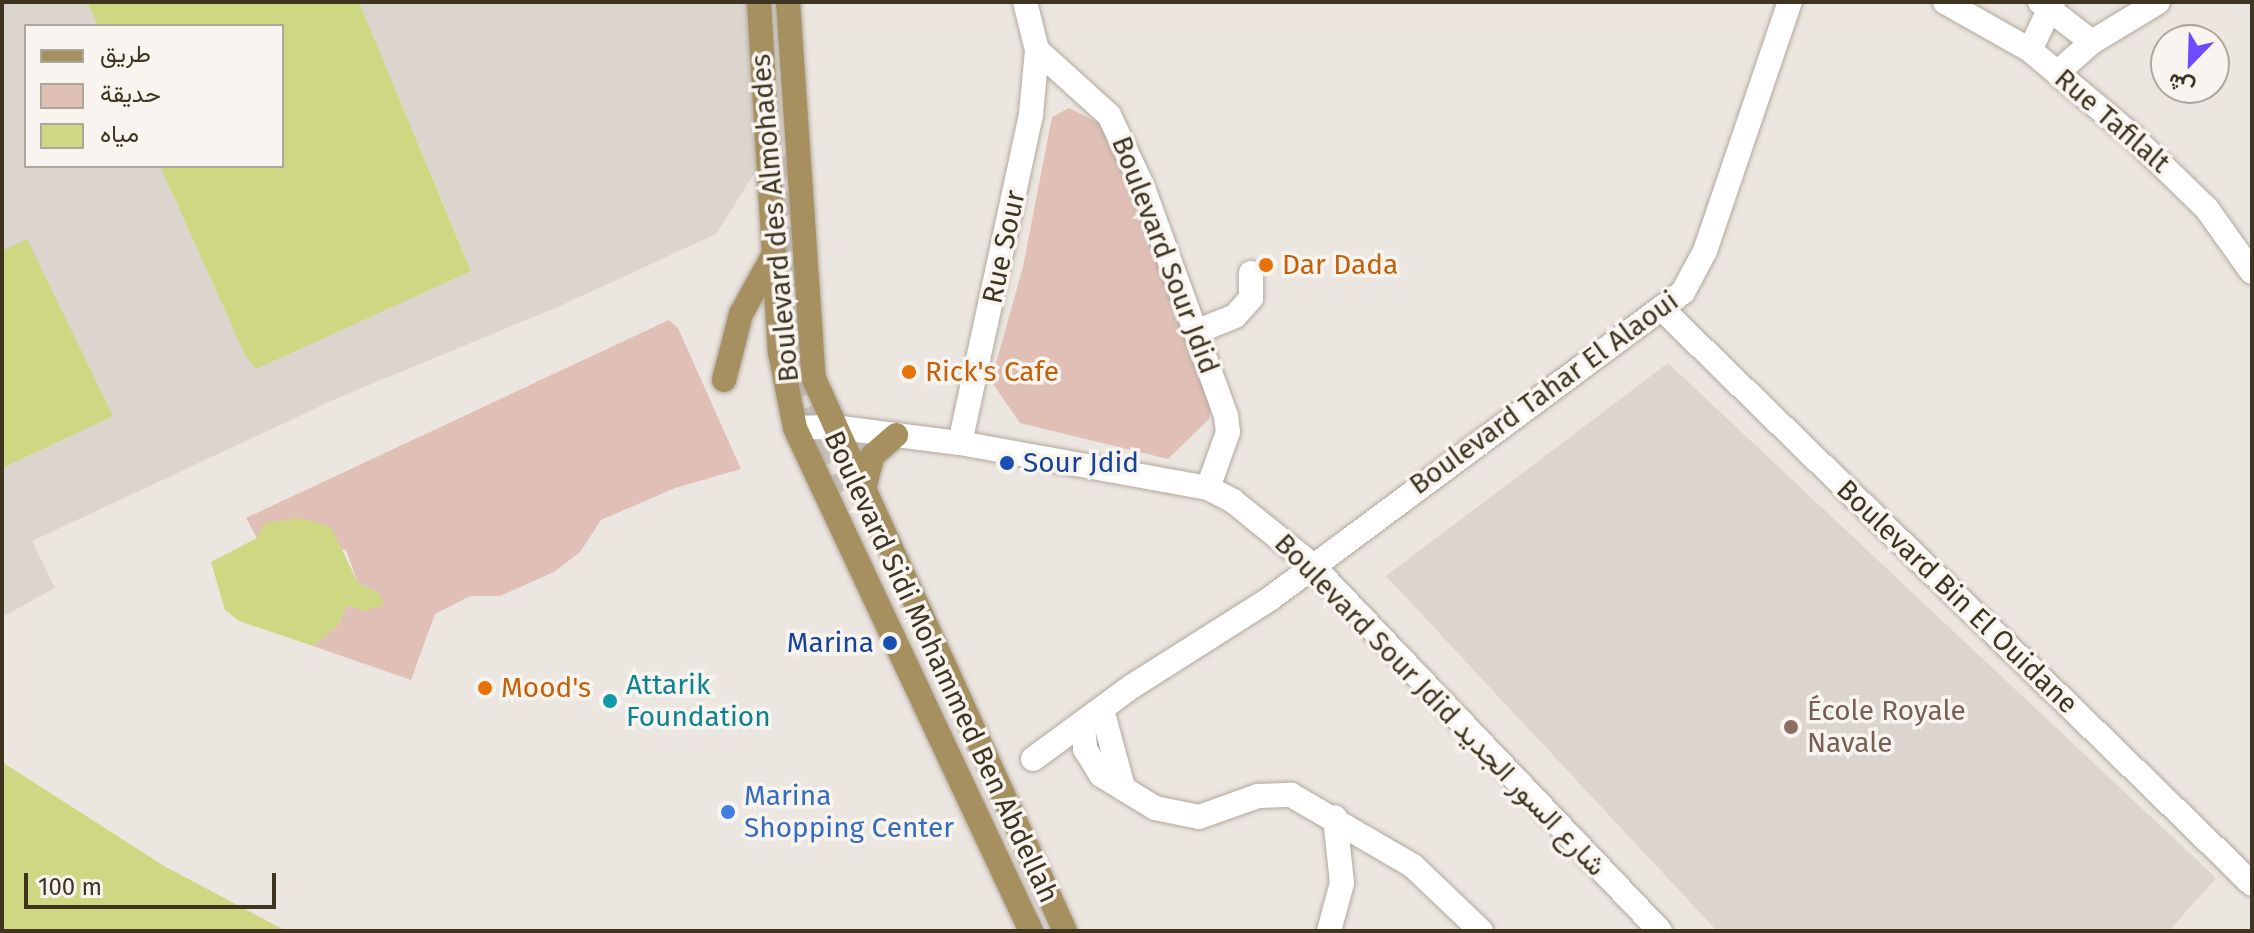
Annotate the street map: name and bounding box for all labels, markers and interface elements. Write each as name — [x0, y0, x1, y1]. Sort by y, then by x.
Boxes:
legend — [24, 24, 284, 168]
north arrow — [2150, 24, 2230, 104]
text: طريق — [100, 40, 151, 68]
street label: Boulevard des Almohades — [744, 52, 806, 384]
street label: Rue Tafilalt — [2048, 62, 2176, 180]
text: ش — [2164, 67, 2199, 102]
text: حديقة — [100, 80, 161, 108]
text: مياه — [100, 120, 139, 148]
street label: Boulevard Sour Jdid — [1104, 132, 1226, 378]
street label: Rue Sour — [976, 187, 1032, 307]
place label: Dar Dada — [1282, 248, 1398, 282]
marker: Dar Dada — [1257, 256, 1275, 274]
street label: Boulevard Tahar El Alaoui — [1403, 284, 1685, 502]
place label: Rick's Cafe — [925, 355, 1059, 389]
marker: Rick's Cafe — [900, 363, 918, 381]
street label: Boulevard Sidi Mohammed Ben Abdellah — [817, 426, 1065, 908]
place label: Sour Jdid — [1023, 446, 1139, 480]
marker: Sour Jdid — [998, 454, 1016, 472]
street label: Boulevard Bin El Ouidane — [1830, 473, 2084, 721]
street label: Boulevard Sour Jdid شارع السور الجديد — [1267, 527, 1613, 883]
place label: Marina — [787, 626, 874, 660]
marker: Marina — [881, 634, 899, 652]
place label: Attarik Foundation — [626, 668, 771, 734]
place label: Mood's — [501, 671, 591, 705]
marker: Mood's — [476, 679, 494, 697]
marker: Attarik Foundation — [601, 692, 619, 710]
place label: École Royale Navale — [1807, 694, 1966, 760]
marker: École Royale Navale — [1782, 718, 1800, 736]
place label: Marina Shopping Center — [744, 779, 954, 845]
marker: Marina Shopping Center — [719, 803, 737, 821]
scale bar — [28, 857, 280, 907]
text: 100 m — [38, 873, 102, 901]

